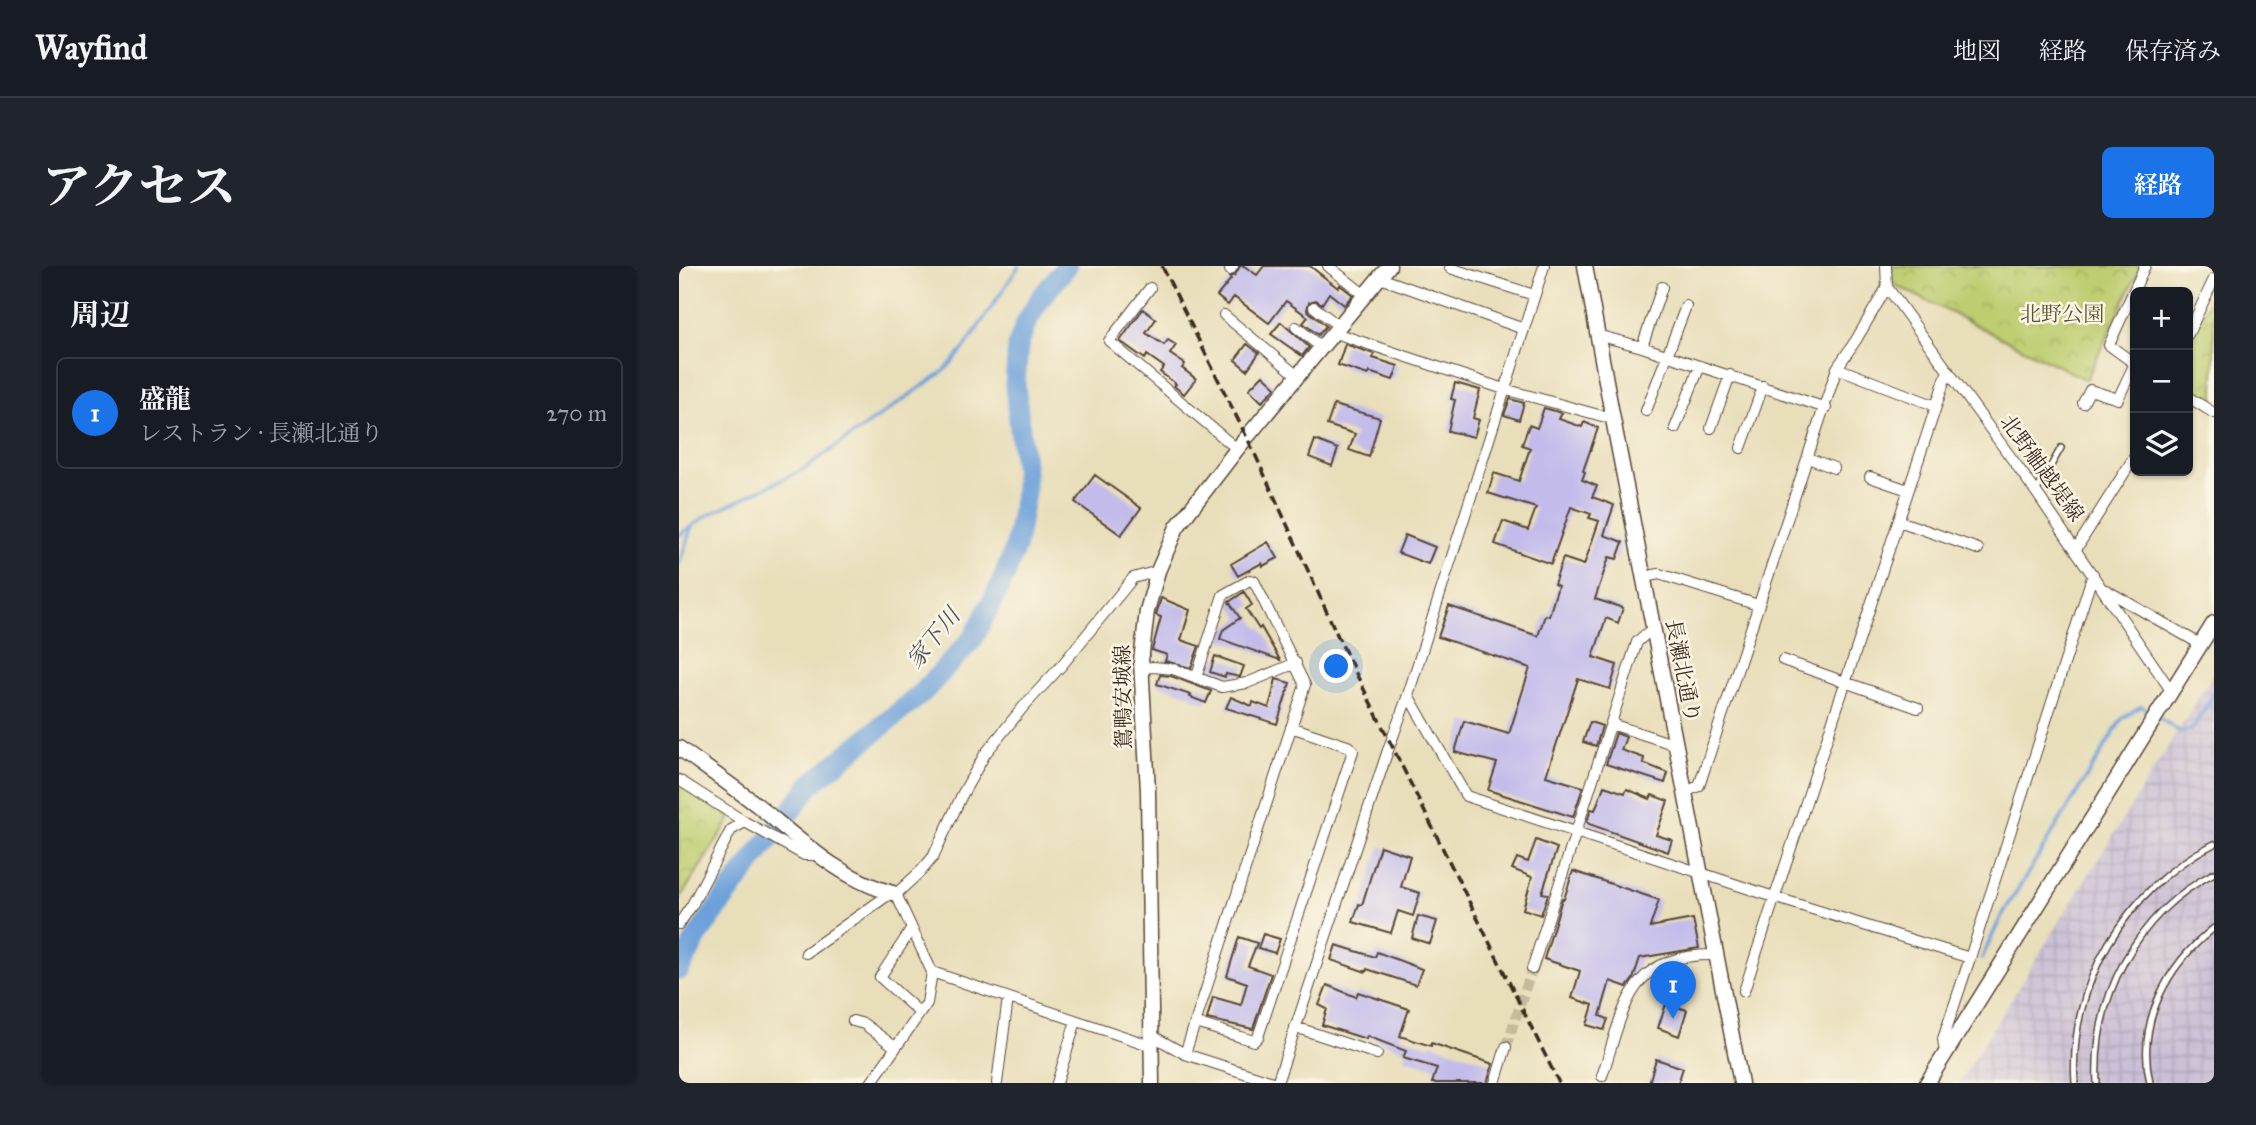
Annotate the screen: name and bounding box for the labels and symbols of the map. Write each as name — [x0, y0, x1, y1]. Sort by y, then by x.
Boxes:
park label: 北野公園 — [2020, 301, 2104, 327]
street label: 北野舳越堤線 — [1994, 409, 2090, 527]
water label: 家下川 — [900, 600, 967, 674]
street label: 長瀬北通り — [1660, 617, 1706, 725]
street label: 鴛鴨安城線 — [1109, 644, 1137, 750]
your location — [1319, 649, 1353, 683]
pin: 1 — [1650, 961, 1696, 1019]

